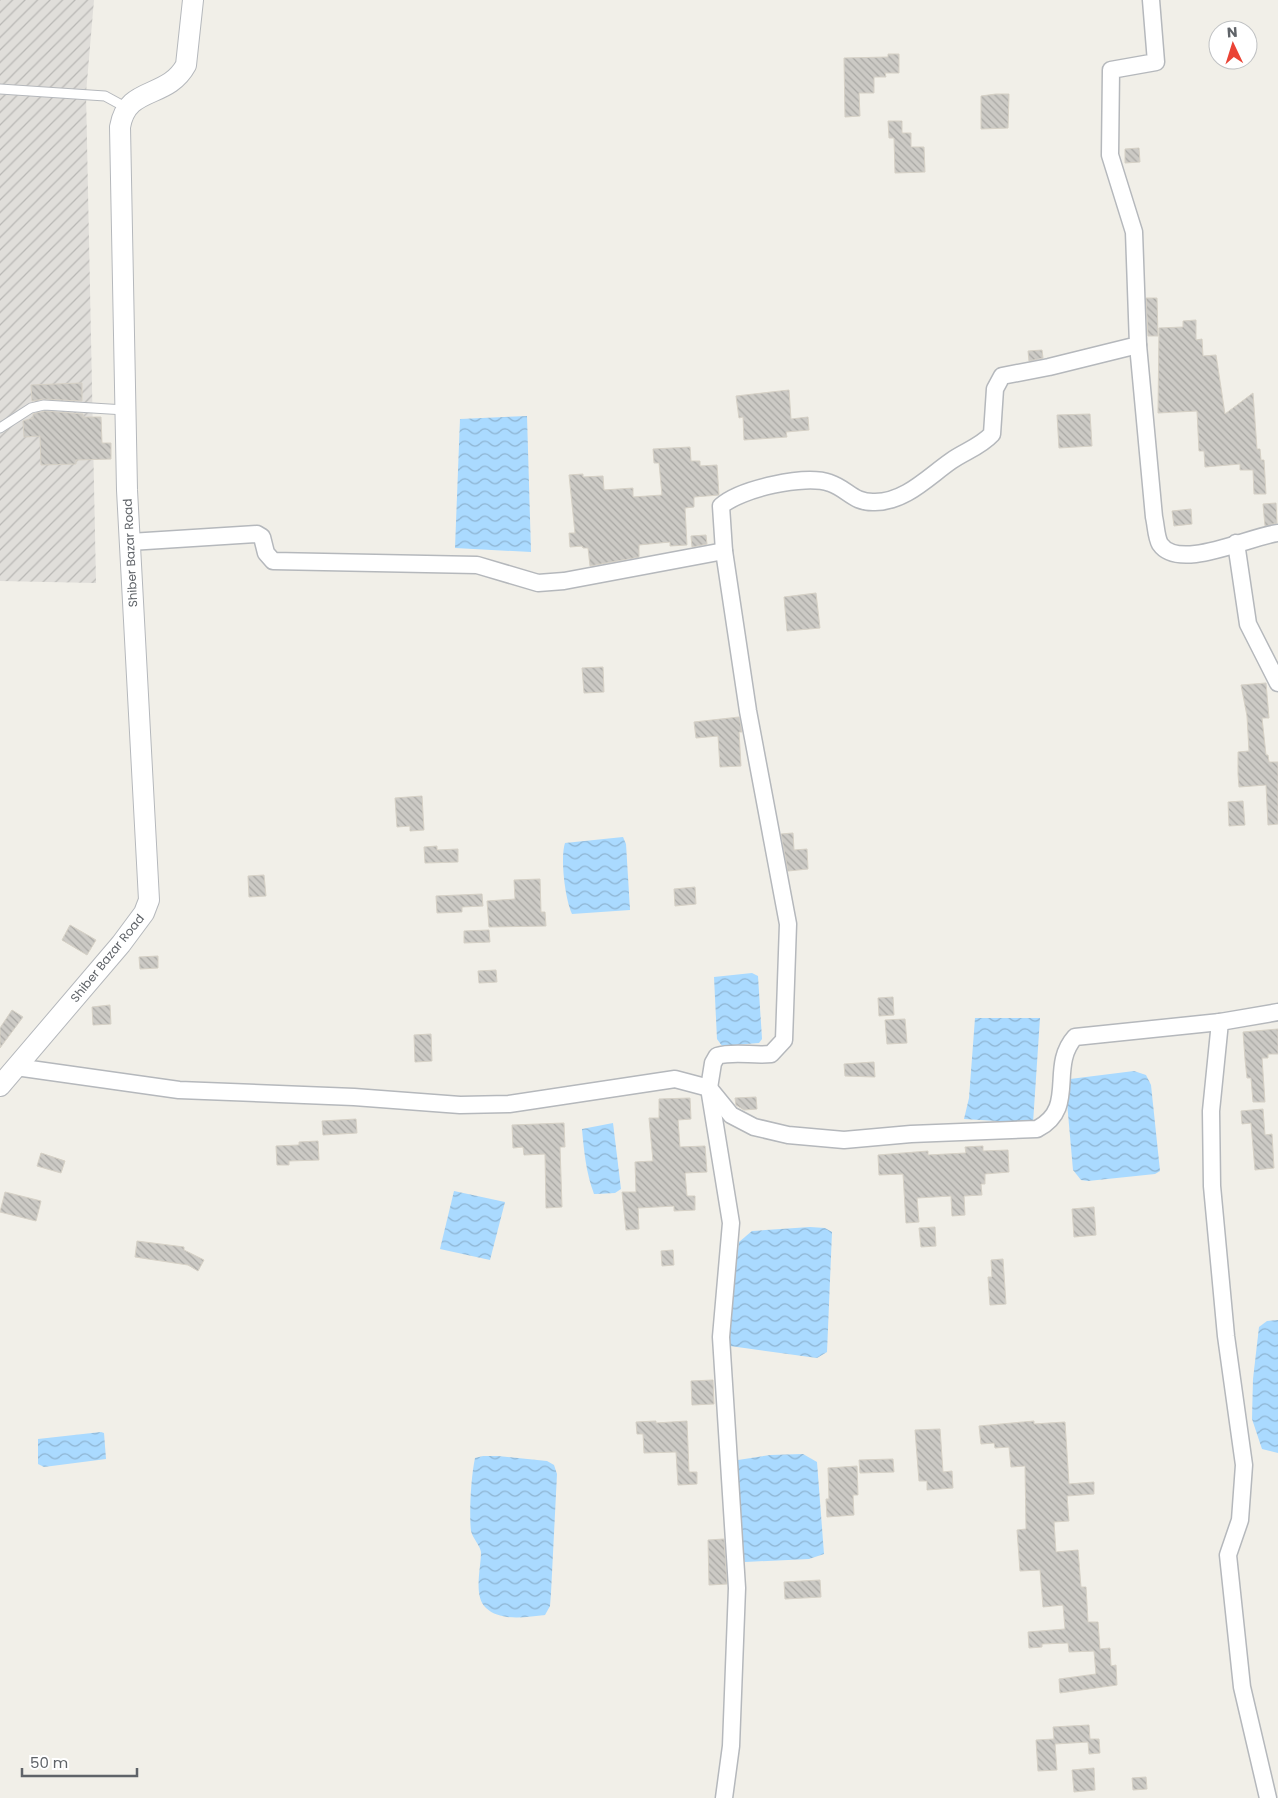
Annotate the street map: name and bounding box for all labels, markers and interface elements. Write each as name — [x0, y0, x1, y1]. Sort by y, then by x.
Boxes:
north arrow — [1208, 20, 1258, 70]
text: N — [1226, 22, 1238, 42]
street label: Shiber Bazar Road — [119, 498, 141, 608]
street label: Shiber Bazar Road — [66, 910, 148, 1006]
scale bar — [22, 1746, 138, 1778]
text: 50 m — [30, 1752, 68, 1773]

